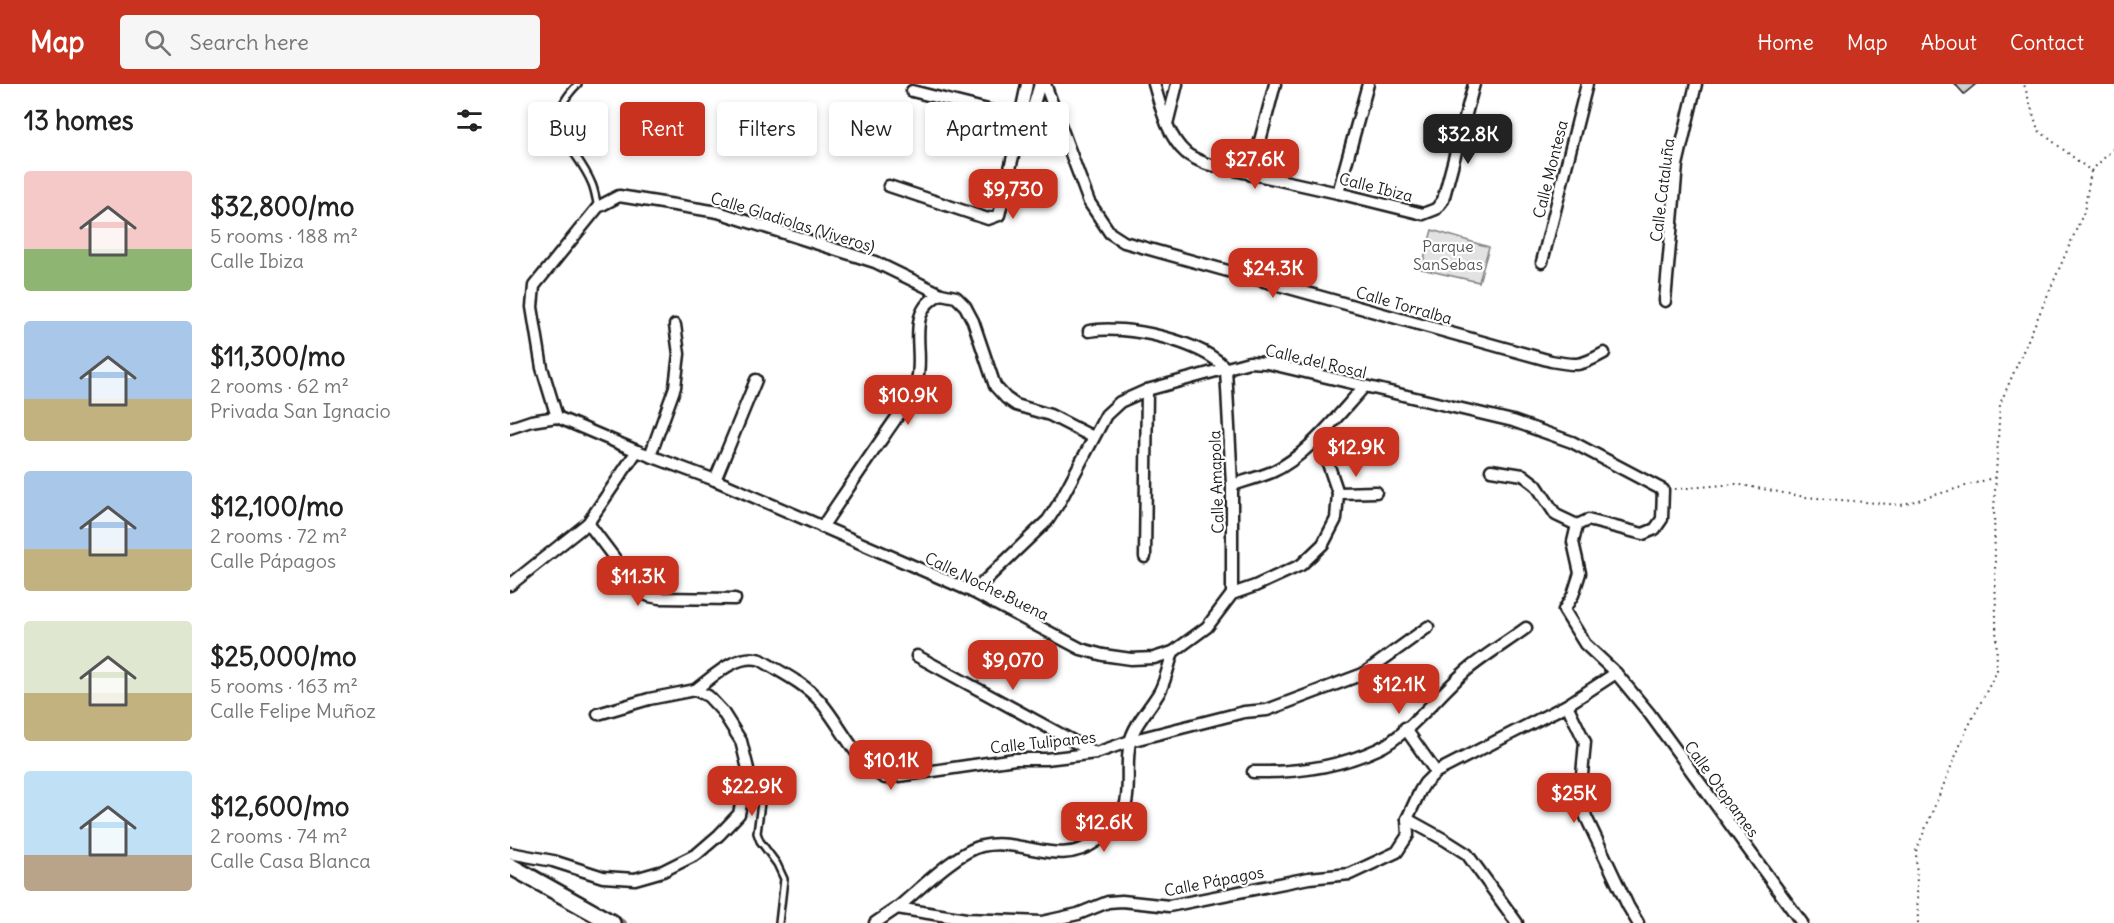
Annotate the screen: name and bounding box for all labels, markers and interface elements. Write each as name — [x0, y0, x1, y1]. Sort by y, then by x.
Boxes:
search box — [120, 15, 540, 69]
text: Map — [30, 24, 84, 60]
icon: search — [141, 26, 174, 59]
text: Search here — [189, 28, 309, 56]
text: Home — [1757, 29, 1814, 56]
text: Map — [1847, 29, 1888, 56]
text: About — [1921, 29, 1977, 56]
text: Contact — [2010, 29, 2084, 56]
chip: Buy — [528, 102, 608, 156]
chip: Rent — [620, 102, 705, 156]
chip: Filters — [717, 102, 817, 156]
chip: New — [829, 102, 913, 156]
chip: Apartment — [925, 102, 1069, 156]
text: 13 homes — [24, 104, 134, 137]
icon: filters — [453, 104, 486, 137]
pin: $32.8K — [1419, 114, 1517, 165]
street label: Calle Montesa — [1528, 118, 1572, 220]
text: $32.8K — [1437, 121, 1499, 146]
street label: Calle Cataluña — [1646, 137, 1678, 243]
pin: $27.6K — [1206, 139, 1304, 190]
text: $27.6K — [1225, 146, 1285, 171]
street label: Calle Ibiza — [1337, 168, 1415, 206]
pin: $9,730 — [964, 169, 1062, 220]
text: $9,730 — [983, 176, 1043, 201]
street label: Calle Gladiolas (Viveros) — [708, 187, 878, 257]
text: $32,800/mo — [210, 190, 354, 223]
icon: home — [72, 195, 144, 267]
text: 5 rooms · 188 m² — [210, 223, 358, 248]
park label: Parque SanSebas — [1413, 236, 1483, 274]
text: Calle Ibiza — [210, 248, 304, 273]
pin: $24.3K — [1224, 248, 1322, 299]
text: $24.3K — [1242, 255, 1304, 280]
street label: Calle Torralba — [1354, 282, 1454, 328]
text: $11,300/mo — [210, 340, 345, 373]
street label: Calle del Rosal — [1263, 340, 1369, 382]
icon: home — [72, 345, 144, 417]
text: 2 rooms · 62 m² — [210, 373, 349, 398]
pin: $10.9K — [859, 375, 957, 426]
text: $10.9K — [878, 382, 938, 407]
text: Privada San Ignacio — [210, 398, 391, 423]
pin: $12.9K — [1307, 427, 1405, 478]
street label: Calle Amapola — [1204, 430, 1228, 534]
text: $12.9K — [1327, 434, 1385, 459]
text: $12,100/mo — [210, 490, 344, 523]
icon: home — [72, 495, 144, 567]
text: 2 rooms · 72 m² — [210, 523, 347, 548]
street label: Calle Noche Buena — [922, 547, 1052, 625]
text: Calle Pápagos — [210, 548, 336, 573]
pin: $11.3K — [589, 556, 687, 607]
text: $11.3K — [611, 563, 665, 588]
text: $25,000/mo — [210, 640, 357, 673]
pin: $9,070 — [964, 640, 1062, 691]
icon: home — [72, 645, 144, 717]
text: $9,070 — [982, 647, 1044, 672]
pin: $12.1K — [1350, 664, 1448, 715]
text: $12.1K — [1372, 671, 1426, 696]
text: 5 rooms · 163 m² — [210, 673, 358, 698]
text: Calle Felipe Muñoz — [210, 698, 376, 723]
street label: Calle Tulipanes — [989, 726, 1097, 758]
street label: Calle Otopames — [1680, 737, 1764, 841]
pin: $10.1K — [842, 740, 940, 791]
text: $10.1K — [863, 747, 919, 772]
pin: $22.9K — [703, 766, 801, 817]
text: $22.9K — [722, 773, 783, 798]
pin: $25K — [1538, 773, 1610, 824]
text: $25K — [1551, 780, 1597, 805]
text: $12,600/mo — [210, 790, 349, 823]
icon: home — [72, 795, 144, 867]
pin: $12.6K — [1055, 802, 1153, 853]
text: $12.6K — [1075, 809, 1133, 834]
text: 2 rooms · 74 m² — [210, 823, 347, 848]
text: Calle Casa Blanca — [210, 848, 371, 873]
street label: Calle Pápagos — [1163, 862, 1265, 900]

